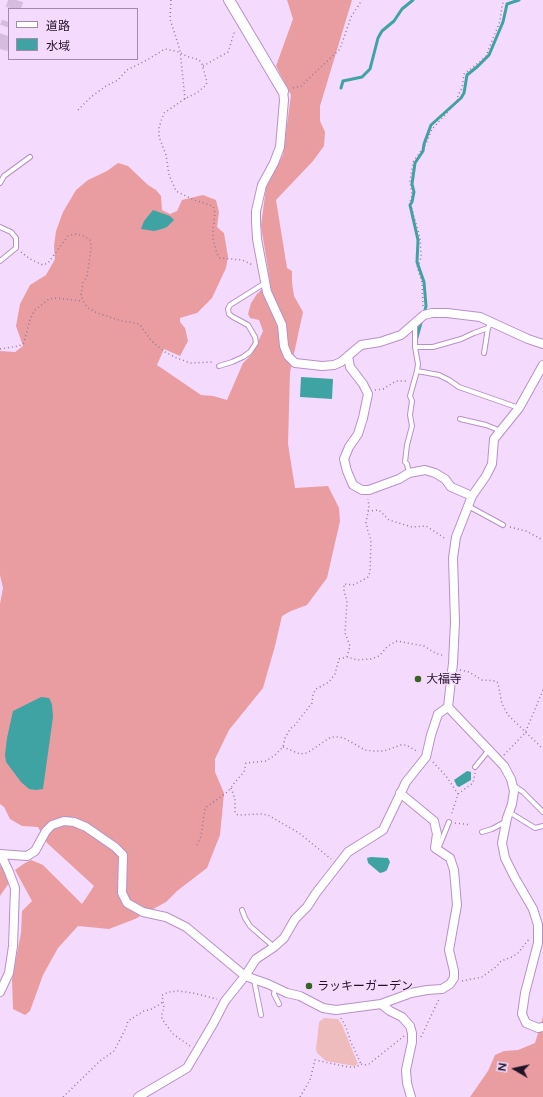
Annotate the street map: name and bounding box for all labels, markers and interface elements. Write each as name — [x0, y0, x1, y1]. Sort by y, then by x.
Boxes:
legend — [8, 8, 138, 60]
text: 道路 — [46, 19, 70, 33]
text: 水域 — [46, 39, 70, 53]
place label: 大福寺 — [426, 672, 462, 686]
marker: 大福寺 — [413, 674, 423, 684]
place label: ラッキーガーデン — [317, 979, 413, 993]
marker: ラッキーガーデン — [304, 981, 314, 991]
north arrow — [495, 1049, 535, 1089]
text: N — [496, 1062, 510, 1072]

